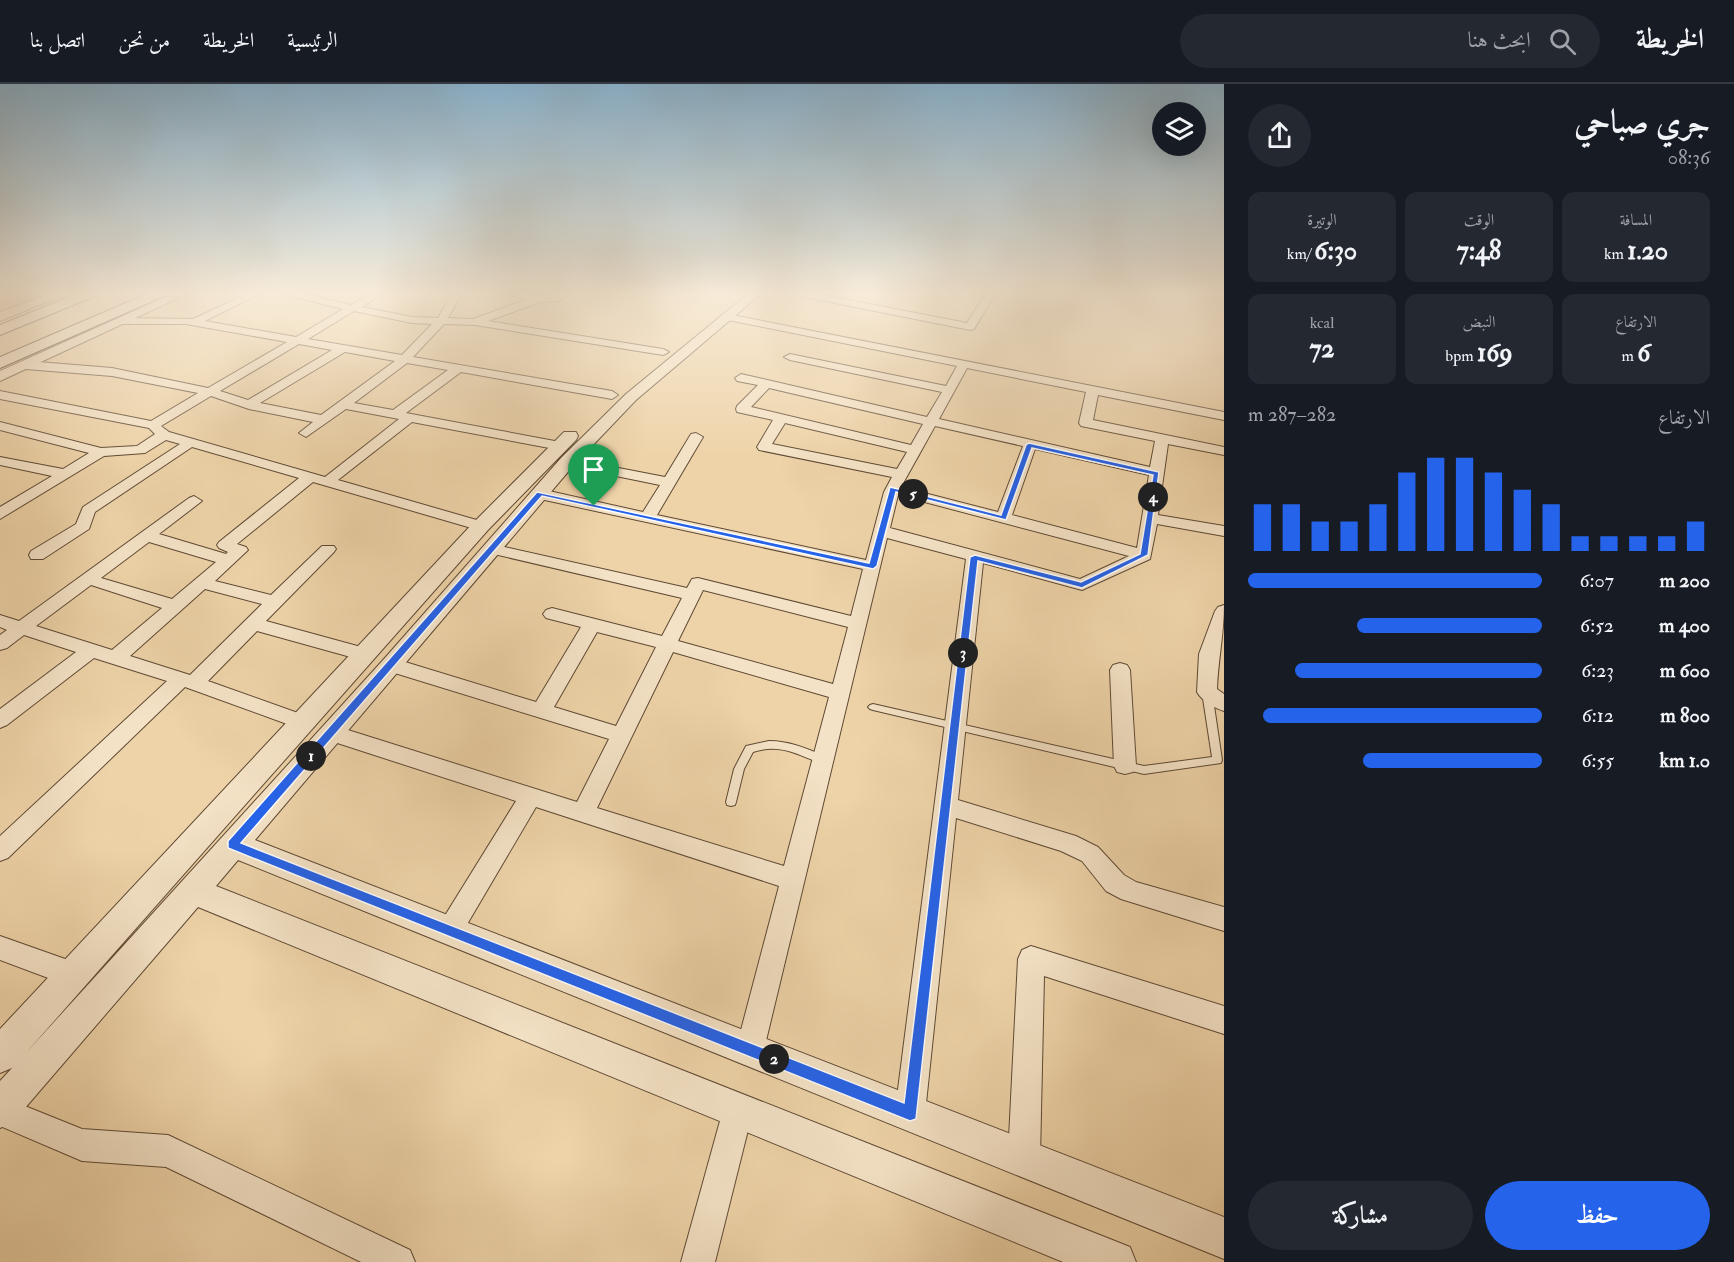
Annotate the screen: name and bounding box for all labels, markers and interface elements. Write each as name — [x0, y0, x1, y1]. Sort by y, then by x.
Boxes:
search box — [1180, 14, 1600, 68]
text: الخريطة — [1636, 22, 1704, 57]
icon: search — [1546, 25, 1579, 58]
text: ابحث هنا — [1468, 26, 1531, 54]
text: اتصل بنا — [30, 27, 85, 54]
text: من نحن — [118, 27, 170, 54]
text: الخريطة — [203, 27, 254, 54]
text: الرئيسية — [287, 27, 338, 54]
map controls — [1152, 102, 1206, 156]
button: layers — [1152, 102, 1206, 156]
text: جري صباحي — [1574, 102, 1710, 143]
button: share — [1248, 104, 1311, 167]
text: 08:36 — [1668, 145, 1710, 170]
text: الوتيرة — [1307, 210, 1337, 230]
text: الوقت — [1464, 210, 1494, 230]
text: المسافة — [1620, 210, 1652, 230]
text: 6:30 — [1314, 235, 1357, 267]
text: 7:48 — [1457, 235, 1501, 267]
text: 1.20 — [1627, 235, 1668, 267]
text: /km — [1287, 244, 1314, 264]
text: km — [1604, 244, 1627, 264]
text: النبض — [1463, 312, 1495, 332]
text: الارتفاع — [1615, 312, 1657, 332]
text: kcal — [1310, 313, 1334, 333]
text: 72 — [1309, 333, 1335, 365]
text: 169 — [1477, 337, 1513, 369]
text: 6 — [1637, 337, 1650, 369]
text: bpm — [1445, 346, 1477, 366]
text: m — [1622, 346, 1637, 366]
text: 282–287 m — [1248, 402, 1336, 427]
text: الارتفاع — [1658, 405, 1710, 430]
pin — [568, 444, 619, 506]
icon: arrive — [577, 453, 610, 486]
pin: 5 — [898, 479, 928, 509]
pin: 4 — [1138, 482, 1168, 512]
text: 5 — [909, 484, 917, 504]
text: 4 — [1149, 487, 1157, 507]
text: 6:07 — [1580, 568, 1614, 593]
text: 200 m — [1660, 568, 1710, 593]
text: 6:52 — [1580, 613, 1614, 638]
text: 400 m — [1659, 613, 1710, 638]
pin: 3 — [948, 638, 978, 668]
text: 3 — [960, 643, 966, 663]
text: 6:23 — [1581, 658, 1614, 683]
text: 600 m — [1660, 658, 1710, 683]
text: 6:12 — [1582, 703, 1614, 728]
text: 800 m — [1660, 703, 1710, 728]
pin: 1 — [296, 741, 326, 771]
text: 1 — [308, 746, 314, 766]
text: 6:55 — [1581, 748, 1614, 773]
text: 1.0 km — [1659, 748, 1710, 773]
pin: 2 — [759, 1044, 789, 1074]
text: 2 — [770, 1049, 778, 1069]
button: مشاركة — [1248, 1181, 1473, 1250]
button: حفظ — [1485, 1181, 1710, 1250]

